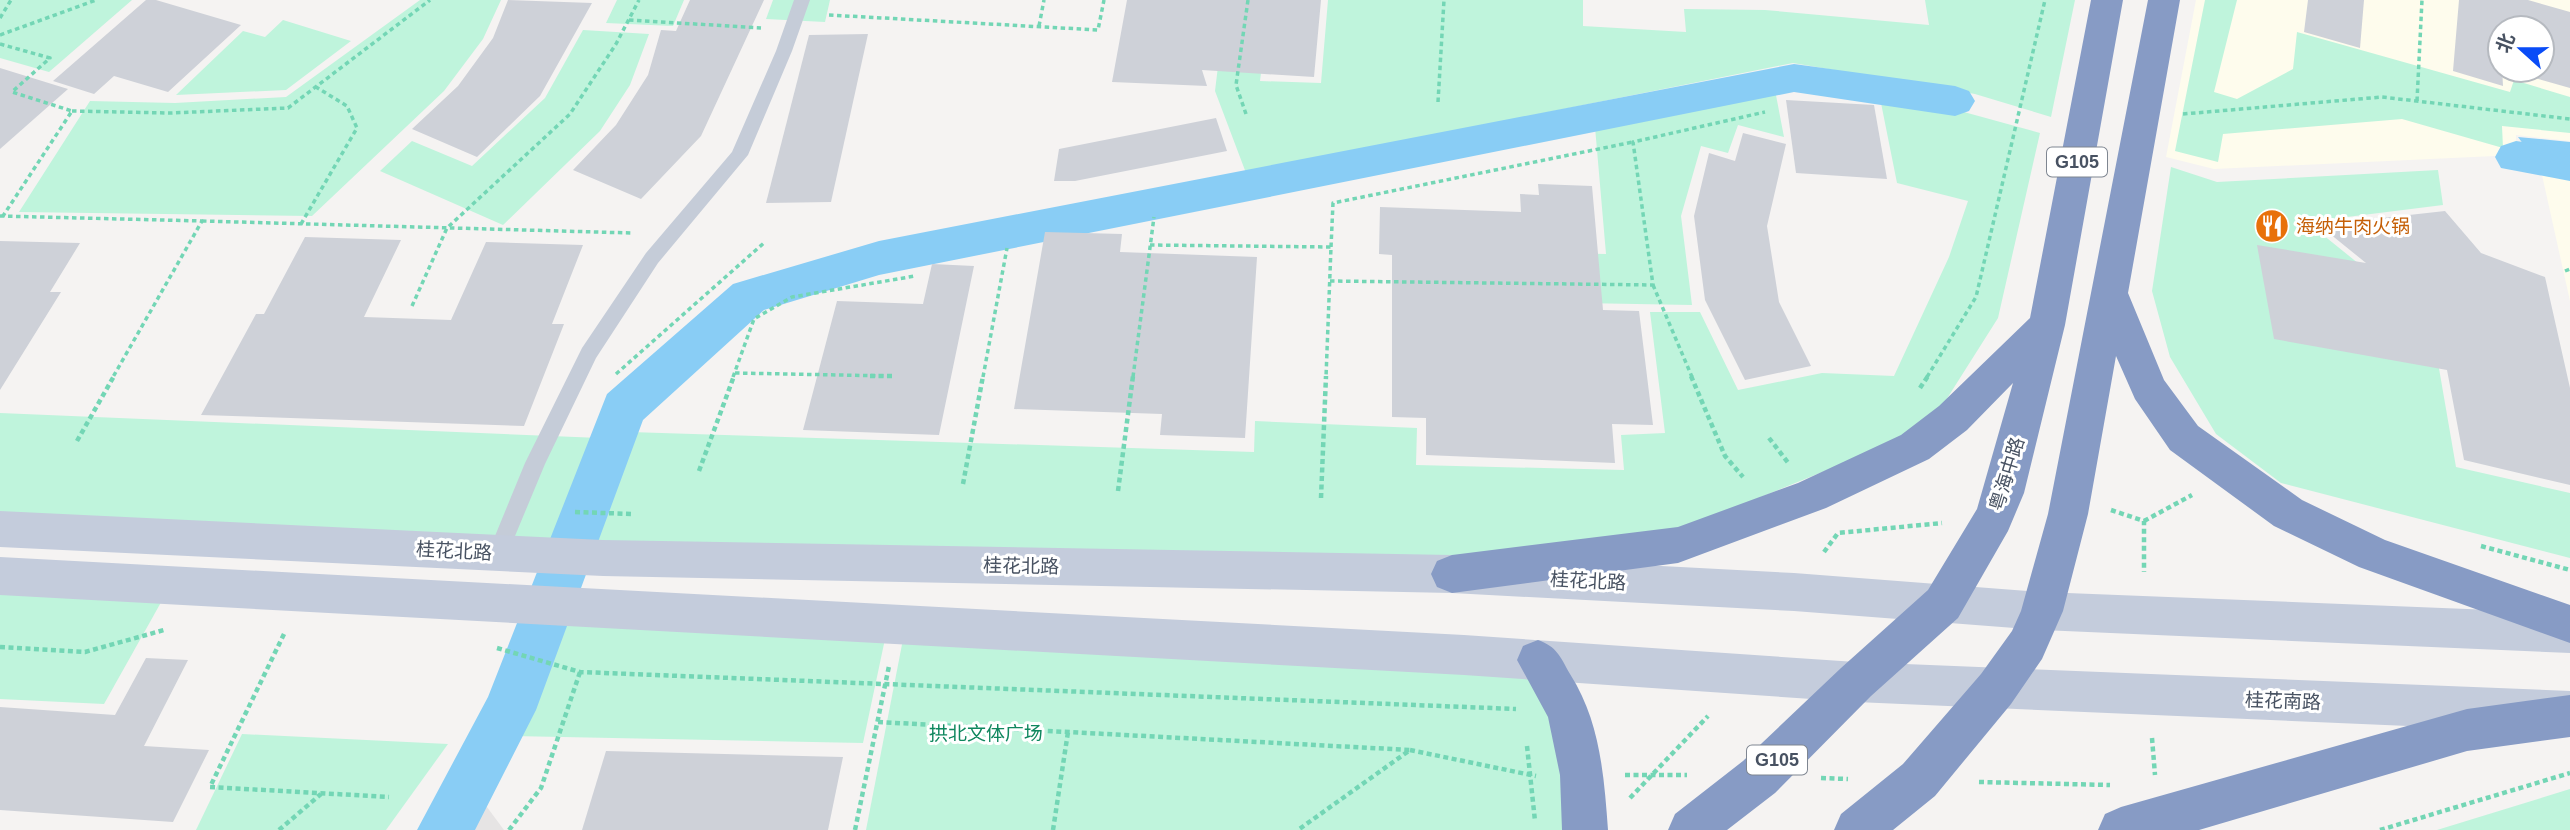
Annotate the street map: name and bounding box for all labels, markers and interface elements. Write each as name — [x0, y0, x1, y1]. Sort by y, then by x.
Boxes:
north arrow — [2486, 14, 2556, 84]
text: 北 — [2492, 30, 2519, 56]
road number: G105 — [2047, 148, 2107, 176]
restaurant icon: 海纳牛肉火锅 — [2253, 207, 2291, 245]
place label: 海纳牛肉火锅 — [2296, 216, 2410, 237]
street label: 粤海中路 — [1986, 435, 2028, 513]
street label: 桂花北路 — [415, 539, 493, 563]
street label: 桂花北路 — [983, 555, 1059, 577]
street label: 桂花北路 — [1549, 569, 1627, 593]
street label: 桂花南路 — [2245, 689, 2321, 713]
park label: 拱北文体广场 — [929, 723, 1043, 744]
road number: G105 — [1747, 746, 1807, 774]

